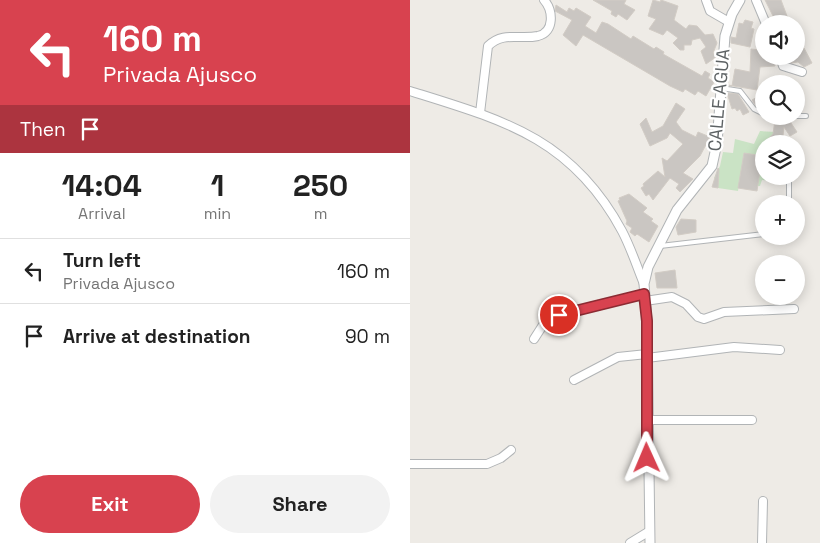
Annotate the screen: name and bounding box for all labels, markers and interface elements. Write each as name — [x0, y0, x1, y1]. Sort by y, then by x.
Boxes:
map controls — [755, 15, 805, 305]
button: sound — [755, 15, 805, 65]
text: 160 m — [103, 17, 202, 61]
icon: left — [20, 20, 85, 85]
street label: CALLE AGUA — [703, 48, 734, 152]
text: Privada Ajusco — [103, 60, 257, 88]
button: search — [755, 75, 805, 125]
icon: arrive — [76, 115, 104, 143]
text: Then — [20, 117, 66, 142]
button: layers — [755, 135, 805, 185]
text: 14:04 — [62, 166, 142, 205]
text: 1 — [211, 166, 224, 205]
text: 250 — [293, 166, 348, 205]
button: + — [755, 195, 805, 245]
text: Arrival — [78, 203, 126, 224]
text: min — [204, 203, 231, 224]
text: m — [314, 203, 327, 224]
text: Turn left — [63, 248, 141, 273]
button: − — [755, 255, 805, 305]
icon: left — [20, 257, 48, 285]
text: 160 m — [337, 259, 390, 284]
text: Privada Ajusco — [63, 273, 175, 294]
pin — [538, 294, 580, 336]
icon: arrive — [545, 301, 573, 329]
icon: arrive — [20, 322, 48, 350]
text: Arrive at destination — [63, 324, 251, 349]
text: 90 m — [345, 324, 390, 349]
position arrow — [620, 431, 672, 483]
button: Exit — [20, 475, 200, 533]
button: Share — [210, 475, 390, 533]

